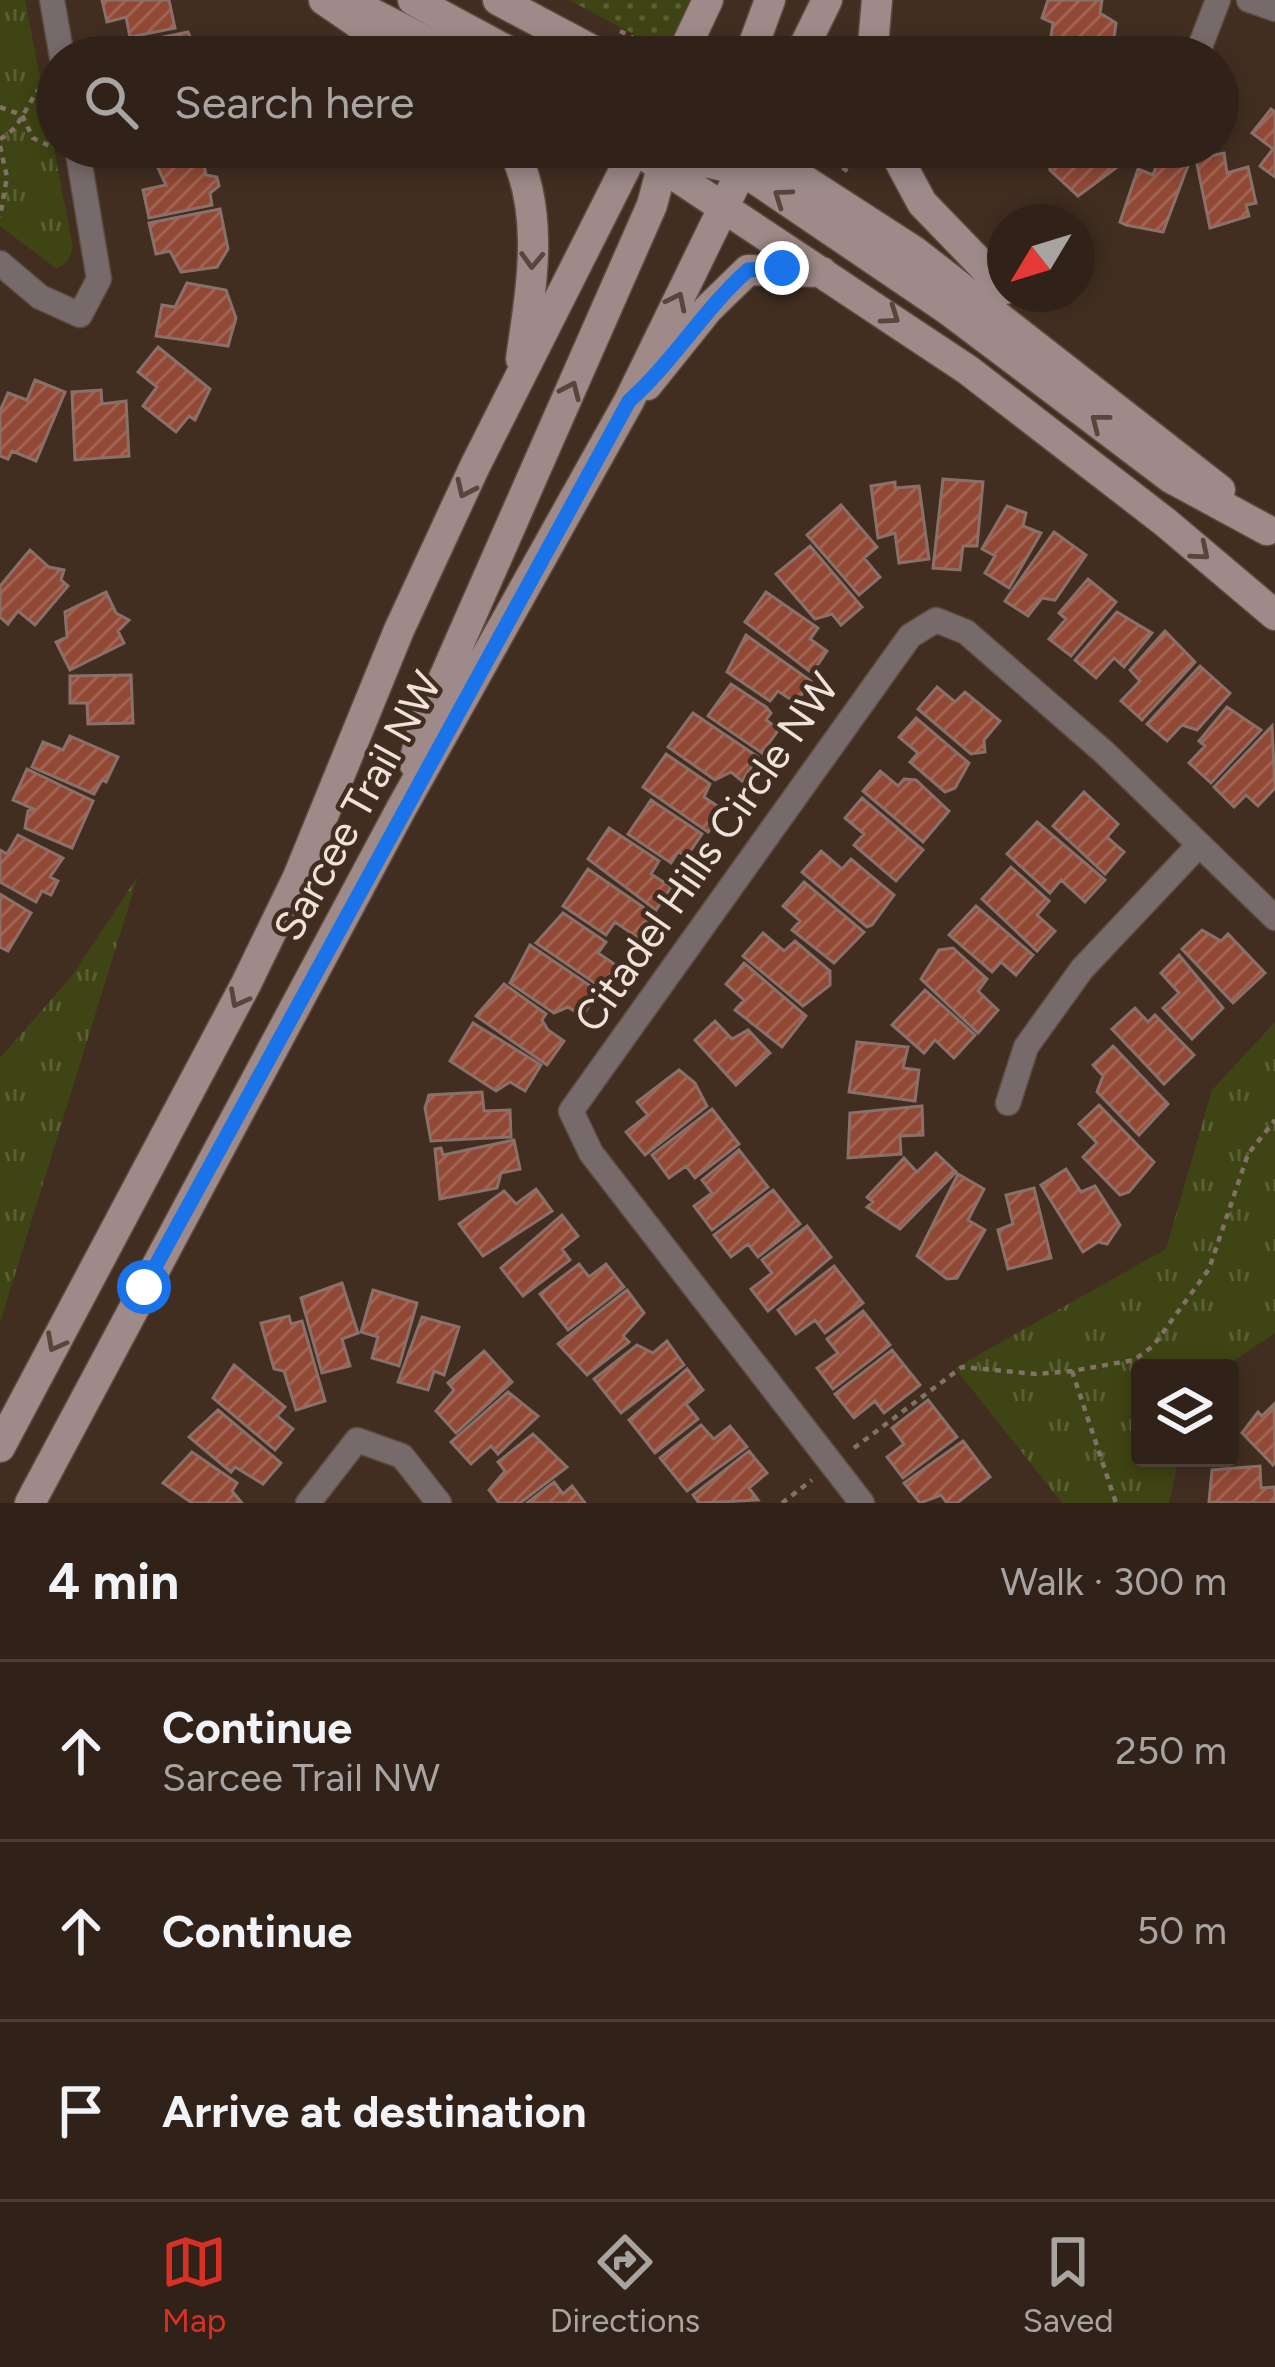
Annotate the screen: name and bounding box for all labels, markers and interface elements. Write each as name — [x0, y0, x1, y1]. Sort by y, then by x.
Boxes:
search box — [36, 36, 1239, 168]
icon: search — [78, 69, 144, 135]
text: Search here — [174, 75, 414, 129]
one-way arrow — [773, 189, 795, 211]
north arrow — [987, 204, 1095, 312]
route end — [755, 241, 809, 295]
one-way arrow — [519, 251, 545, 270]
one-way arrow — [663, 292, 686, 313]
one-way arrow — [878, 302, 900, 324]
one-way arrow — [557, 381, 581, 403]
one-way arrow — [1090, 415, 1112, 436]
one-way arrow — [455, 477, 479, 498]
one-way arrow — [1187, 538, 1209, 560]
street label: Sarcee Trail NW — [263, 663, 452, 950]
street label: Citadel Hills Circle NW — [563, 663, 850, 1042]
one-way arrow — [230, 986, 253, 1008]
route start — [117, 1260, 171, 1314]
one-way arrow — [46, 1331, 69, 1352]
map controls — [1131, 1359, 1239, 1467]
button: layers — [1131, 1359, 1239, 1467]
text: 4 min — [48, 1551, 179, 1612]
text: Walk · 300 m — [1001, 1558, 1227, 1605]
text: Continue — [162, 1700, 352, 1754]
icon: ahead — [48, 1718, 114, 1784]
text: 250 m — [1115, 1727, 1227, 1774]
text: Sarcee Trail NW — [162, 1754, 440, 1801]
icon: ahead — [48, 1898, 114, 1964]
text: Continue — [162, 1904, 352, 1958]
text: 50 m — [1137, 1907, 1227, 1954]
icon: arrive — [48, 2078, 114, 2144]
text: Arrive at destination — [162, 2084, 586, 2138]
tab: Map — [161, 2229, 227, 2340]
tab: Directions — [550, 2229, 700, 2340]
tab: Saved — [1023, 2229, 1114, 2340]

